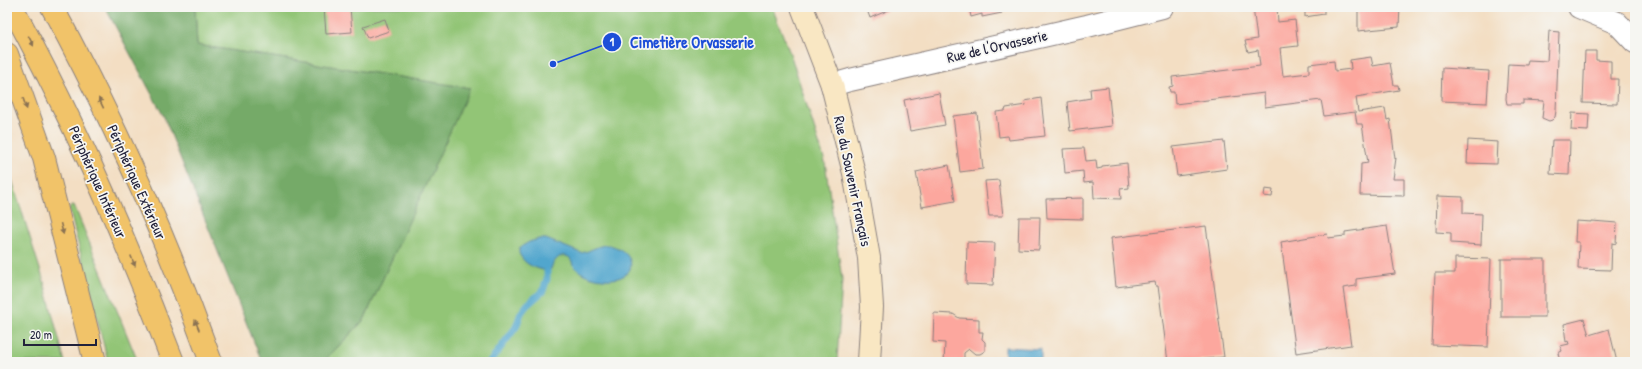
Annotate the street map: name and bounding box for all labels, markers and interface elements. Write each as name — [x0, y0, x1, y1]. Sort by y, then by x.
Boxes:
street label: Rue de l'Orvasserie — [945, 24, 1049, 68]
callout: Cimetière Orvasserie — [602, 28, 762, 56]
text: Cimetière Orvasserie — [630, 31, 755, 53]
text: 1 — [610, 33, 615, 50]
one-way arrow — [28, 36, 34, 47]
one-way arrow — [98, 98, 104, 109]
one-way arrow — [22, 99, 28, 111]
street label: Rue du Souvenir Français — [829, 114, 877, 248]
street label: Périphérique Extérieur — [102, 121, 172, 243]
street label: Périphérique Intérieur — [64, 123, 132, 242]
one-way arrow — [59, 223, 65, 235]
one-way arrow — [130, 255, 136, 266]
one-way arrow — [194, 319, 200, 331]
scale bar — [24, 321, 96, 347]
text: 20 m — [30, 326, 52, 343]

